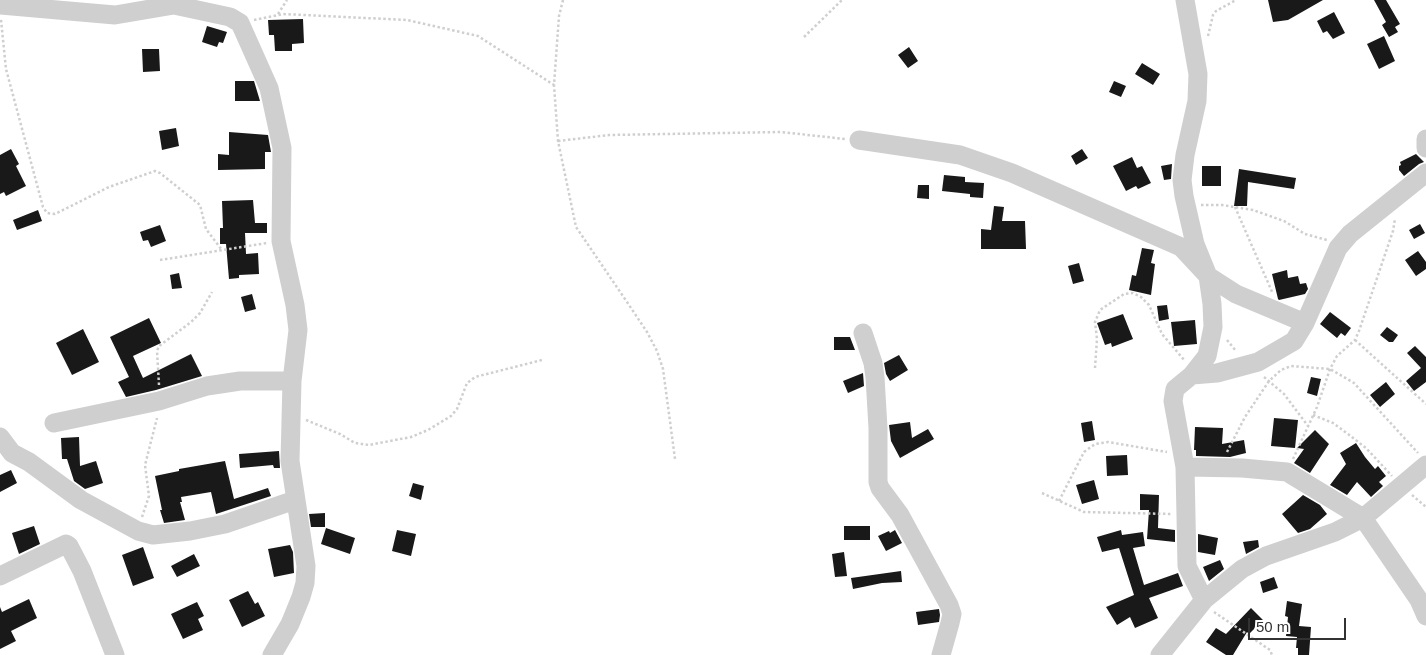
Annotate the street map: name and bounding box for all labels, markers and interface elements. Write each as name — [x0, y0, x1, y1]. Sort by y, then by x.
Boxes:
scale bar — [1251, 608, 1348, 640]
text: 50 m — [1256, 618, 1289, 635]

